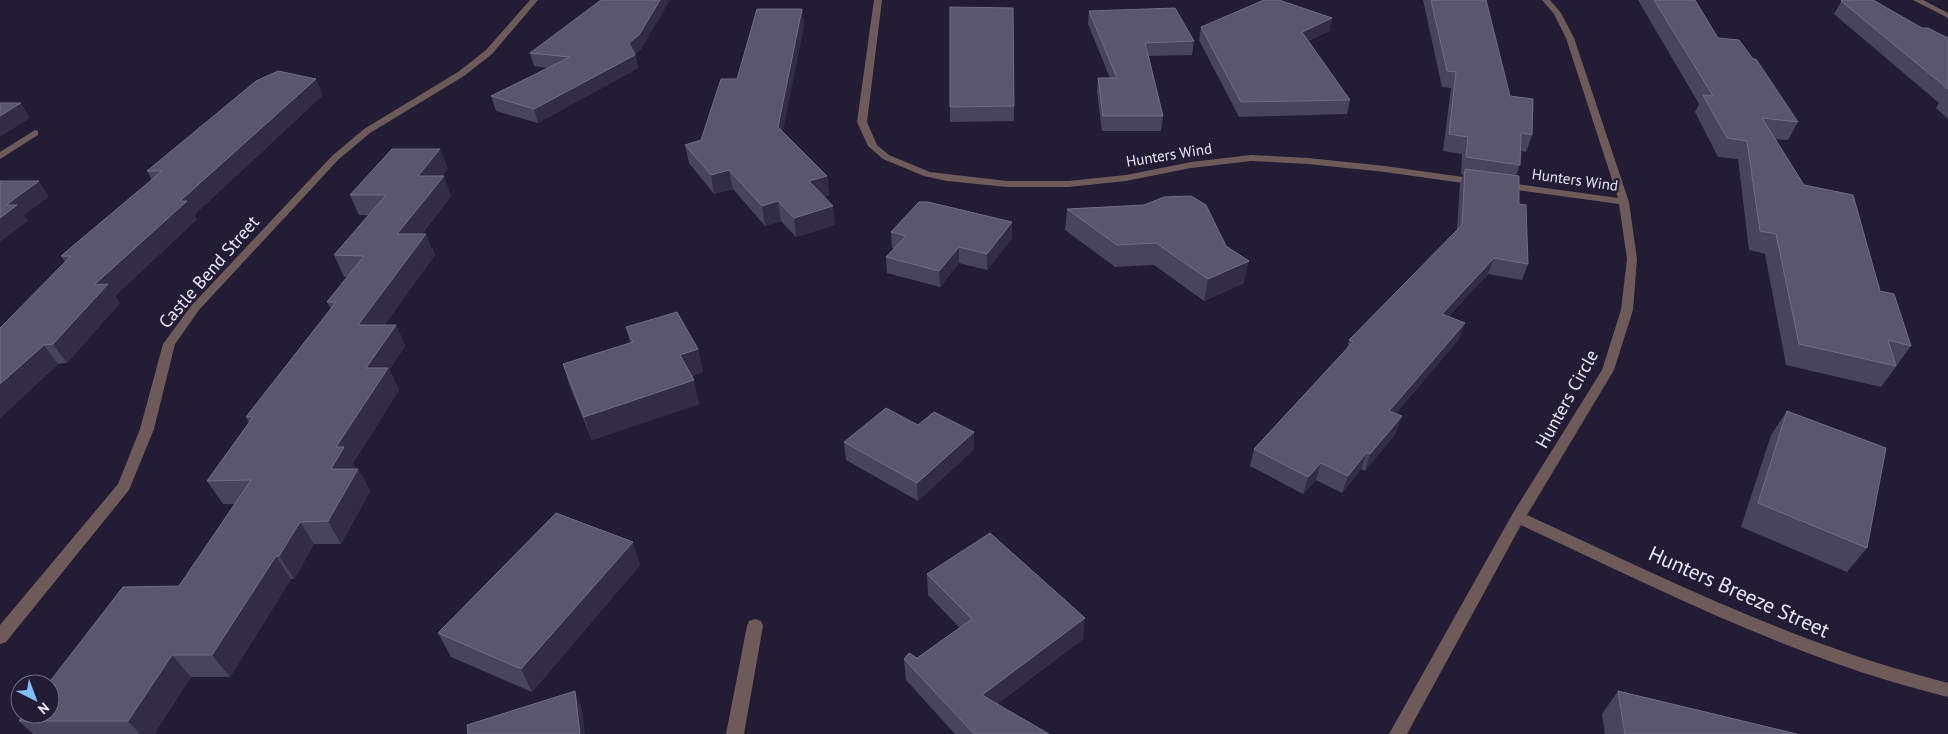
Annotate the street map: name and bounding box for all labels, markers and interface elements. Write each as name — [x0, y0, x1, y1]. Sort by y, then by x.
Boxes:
street label: Hunters Wind — [1125, 138, 1213, 171]
street label: Hunters Wind — [1531, 164, 1619, 195]
street label: Castle Bend Street — [153, 211, 264, 333]
street label: Hunters Circle — [1530, 346, 1603, 452]
street label: Hunters Breeze Street — [1644, 539, 1834, 644]
north arrow — [10, 674, 60, 724]
text: N — [34, 699, 53, 718]

